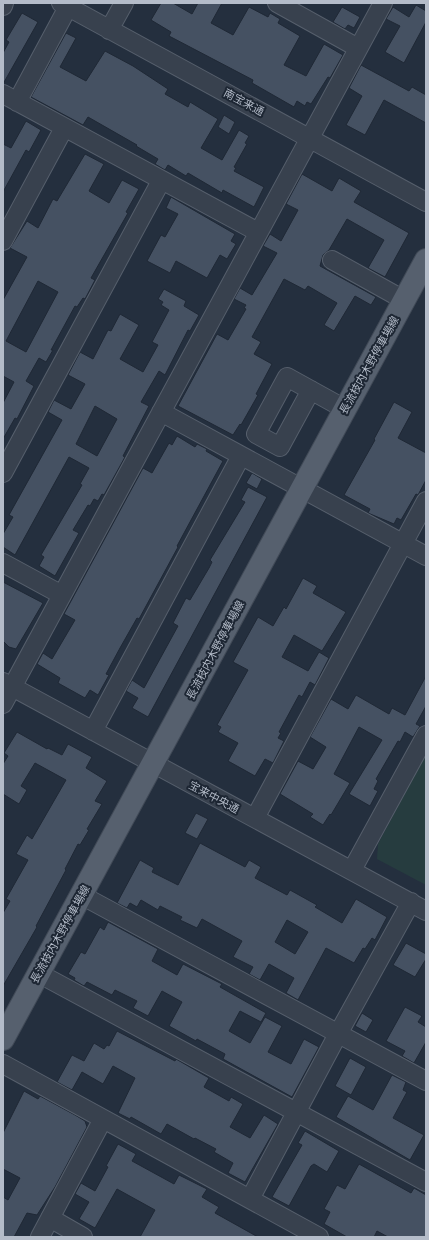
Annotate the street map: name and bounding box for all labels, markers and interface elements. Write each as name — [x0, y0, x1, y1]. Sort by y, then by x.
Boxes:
street label: 南宝来通 — [221, 85, 267, 119]
street label: 長流枝内木野停車場線 — [336, 314, 402, 416]
street label: 長流枝内木野停車場線 — [183, 598, 247, 702]
street label: 宝来中央通 — [186, 778, 242, 816]
street label: 長流枝内木野停車場線 — [27, 883, 93, 985]

